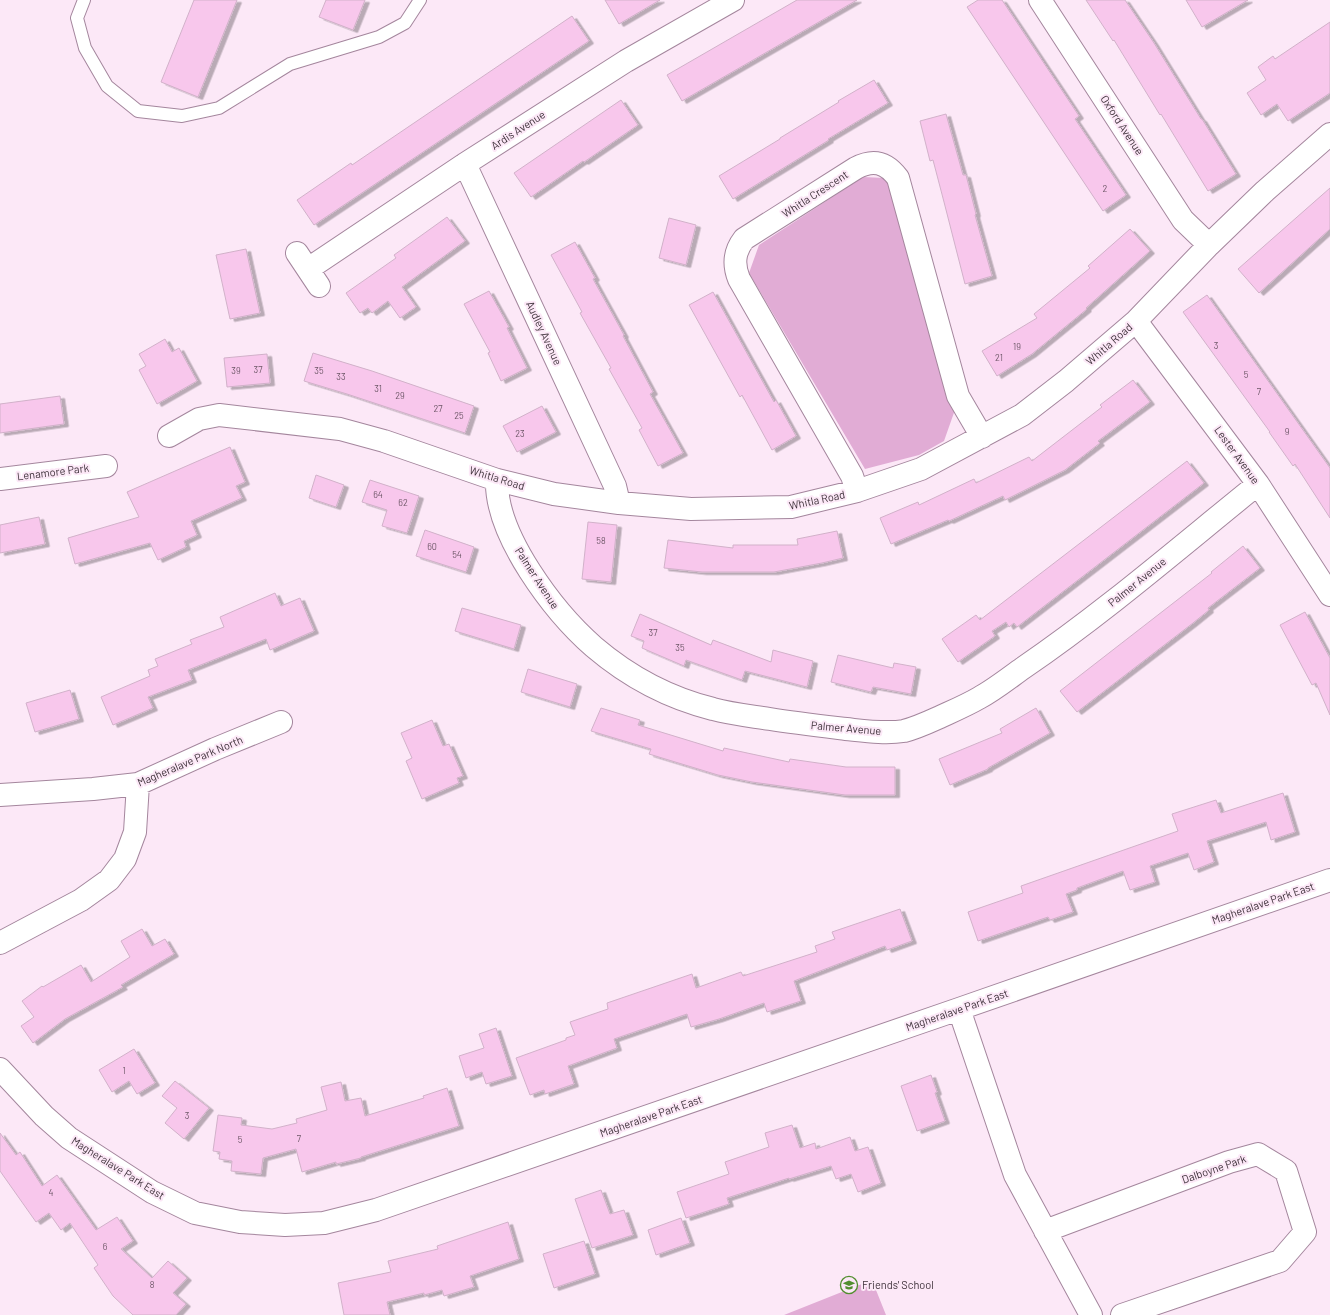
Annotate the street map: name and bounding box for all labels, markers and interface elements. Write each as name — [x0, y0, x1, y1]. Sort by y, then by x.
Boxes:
street label: Oxford Avenue — [1098, 92, 1147, 157]
street label: Ardis Avenue — [488, 107, 547, 152]
street label: Whitla Crescent — [779, 167, 850, 220]
house number: 2 — [1103, 183, 1108, 194]
street label: Audley Avenue — [524, 299, 565, 367]
street label: Whitla Road — [1083, 320, 1134, 367]
house number: 3 — [1214, 340, 1219, 351]
house number: 19 — [1013, 341, 1021, 352]
house number: 21 — [995, 352, 1003, 363]
house number: 37 — [254, 364, 263, 375]
house number: 39 — [231, 365, 241, 376]
house number: 35 — [314, 365, 324, 376]
house number: 5 — [1244, 369, 1249, 380]
house number: 33 — [336, 371, 346, 382]
house number: 31 — [374, 383, 382, 394]
house number: 7 — [1257, 386, 1262, 397]
house number: 29 — [395, 390, 405, 401]
house number: 27 — [433, 403, 443, 414]
house number: 25 — [454, 410, 464, 421]
street label: Lester Avenue — [1212, 423, 1263, 486]
house number: 9 — [1285, 426, 1290, 437]
house number: 23 — [515, 428, 525, 439]
street label: Lenamore Park — [16, 461, 90, 482]
street label: Whitla Road — [468, 463, 526, 492]
street label: Whitla Road — [788, 487, 846, 512]
house number: 64 — [373, 489, 383, 500]
house number: 62 — [398, 497, 408, 508]
house number: 58 — [596, 535, 606, 546]
house number: 60 — [427, 541, 437, 552]
street label: Palmer Avenue — [513, 545, 562, 611]
house number: 54 — [452, 549, 462, 560]
street label: Palmer Avenue — [1105, 554, 1168, 609]
house number: 37 — [649, 627, 658, 638]
house number: 35 — [675, 642, 685, 653]
street label: Palmer Avenue — [810, 718, 882, 737]
street label: Magheralave Park North — [135, 732, 245, 789]
street label: Magheralave Park East — [1210, 879, 1316, 926]
street label: Magheralave Park East — [904, 986, 1010, 1033]
house number: 1 — [122, 1065, 126, 1076]
street label: Magheralave Park East — [598, 1092, 704, 1139]
house number: 3 — [185, 1110, 190, 1121]
house number: 7 — [297, 1133, 302, 1144]
street label: Magheralave Park East — [69, 1134, 167, 1202]
house number: 5 — [238, 1134, 243, 1145]
street label: Dalboyne Park — [1180, 1151, 1248, 1186]
house number: 4 — [49, 1187, 54, 1198]
house number: 6 — [103, 1241, 108, 1252]
school or university icon: Friends' School — [839, 1275, 859, 1295]
place label: Friends' School — [862, 1278, 934, 1291]
house number: 8 — [150, 1279, 155, 1290]

